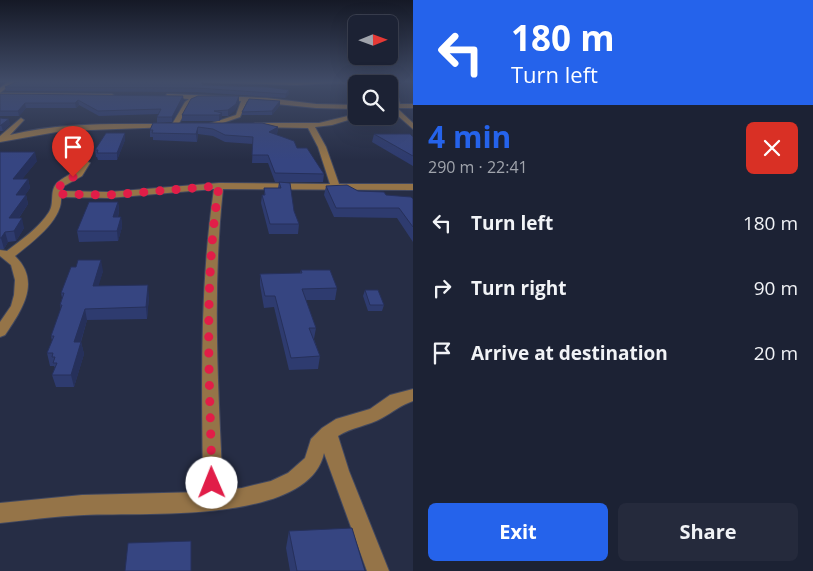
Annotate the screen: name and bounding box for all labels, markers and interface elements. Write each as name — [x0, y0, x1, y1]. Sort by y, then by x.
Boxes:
text: 180 m — [511, 14, 615, 61]
north arrow — [348, 15, 398, 65]
map controls — [348, 15, 398, 125]
icon: left — [428, 20, 493, 85]
text: Turn left — [511, 59, 598, 89]
button: search — [348, 75, 398, 125]
text: 4 min — [428, 116, 511, 157]
button: close — [746, 122, 798, 174]
pin — [52, 126, 94, 177]
icon: arrive — [59, 133, 87, 161]
text: 290 m · 22:41 — [428, 156, 528, 178]
icon: left — [428, 209, 456, 237]
text: Turn left — [471, 210, 553, 236]
text: 180 m — [743, 210, 798, 236]
icon: right — [428, 274, 456, 302]
text: Turn right — [471, 275, 566, 301]
text: 90 m — [754, 275, 798, 301]
icon: arrive — [428, 339, 456, 367]
text: Arrive at destination — [471, 340, 668, 366]
text: 20 m — [754, 340, 798, 366]
position arrow — [185, 456, 237, 508]
button: Exit — [428, 503, 608, 561]
button: Share — [618, 503, 798, 561]

